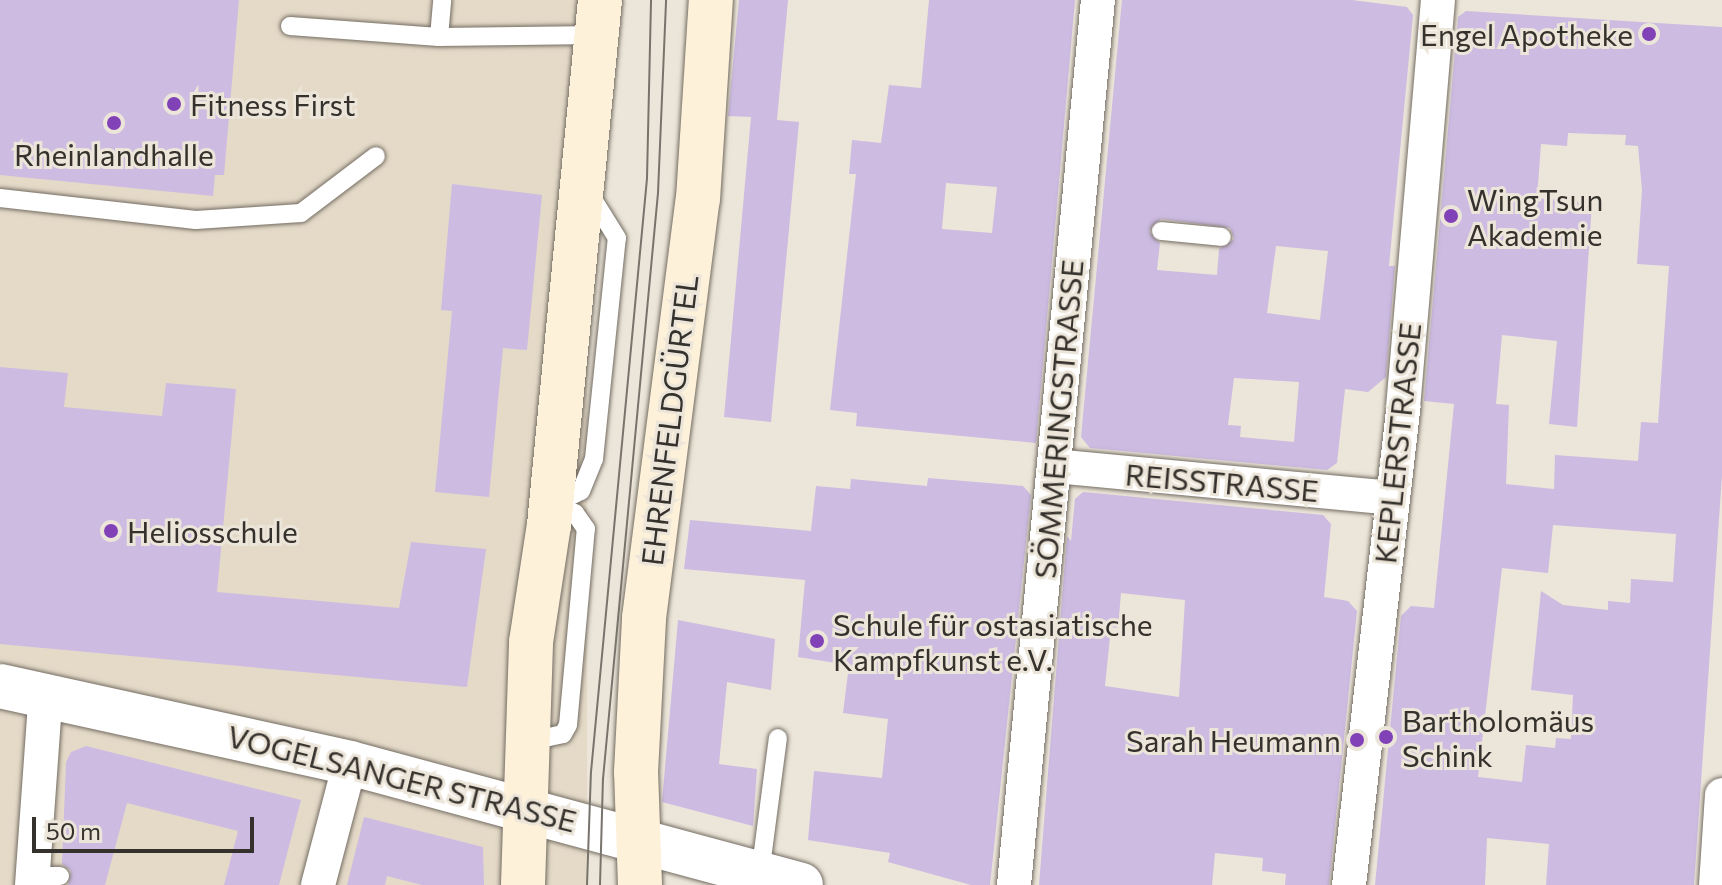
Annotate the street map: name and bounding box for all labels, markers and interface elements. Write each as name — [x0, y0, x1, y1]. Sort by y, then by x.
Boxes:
place label: Engel Apotheke — [1420, 16, 1633, 52]
marker: Engel Apotheke — [1640, 25, 1658, 43]
place label: Fitness First — [190, 86, 355, 122]
marker: Fitness First — [165, 95, 183, 113]
marker: Rheinlandhalle — [105, 114, 123, 132]
place label: Rheinlandhalle — [14, 136, 214, 172]
place label: WingTsun Akademie — [1467, 181, 1603, 252]
marker: WingTsun Akademie — [1442, 207, 1460, 225]
street label: SÖMMERINGSTRASSE — [1026, 258, 1090, 580]
street label: EHRENFELDGÜRTEL — [633, 273, 705, 567]
street label: KEPLERSTRASSE — [1366, 321, 1428, 565]
street label: REISSTRASSE — [1124, 456, 1320, 508]
place label: Heliosschule — [127, 513, 298, 549]
marker: Heliosschule — [102, 522, 120, 540]
place label: Schule für ostasiatische Kampfkunst e.V. — [833, 606, 1153, 676]
marker: Schule für ostasiatische Kampfkunst e.V. — [808, 632, 826, 650]
place label: Bartholomäus Schink — [1402, 702, 1594, 772]
street label: VOGELSANGER STRASSE — [224, 717, 580, 839]
place label: Sarah Heumann — [1126, 722, 1341, 758]
marker: Bartholomäus Schink — [1377, 728, 1395, 746]
marker: Sarah Heumann — [1348, 731, 1366, 749]
scale bar — [36, 801, 258, 851]
text: 50 m — [46, 816, 101, 845]

